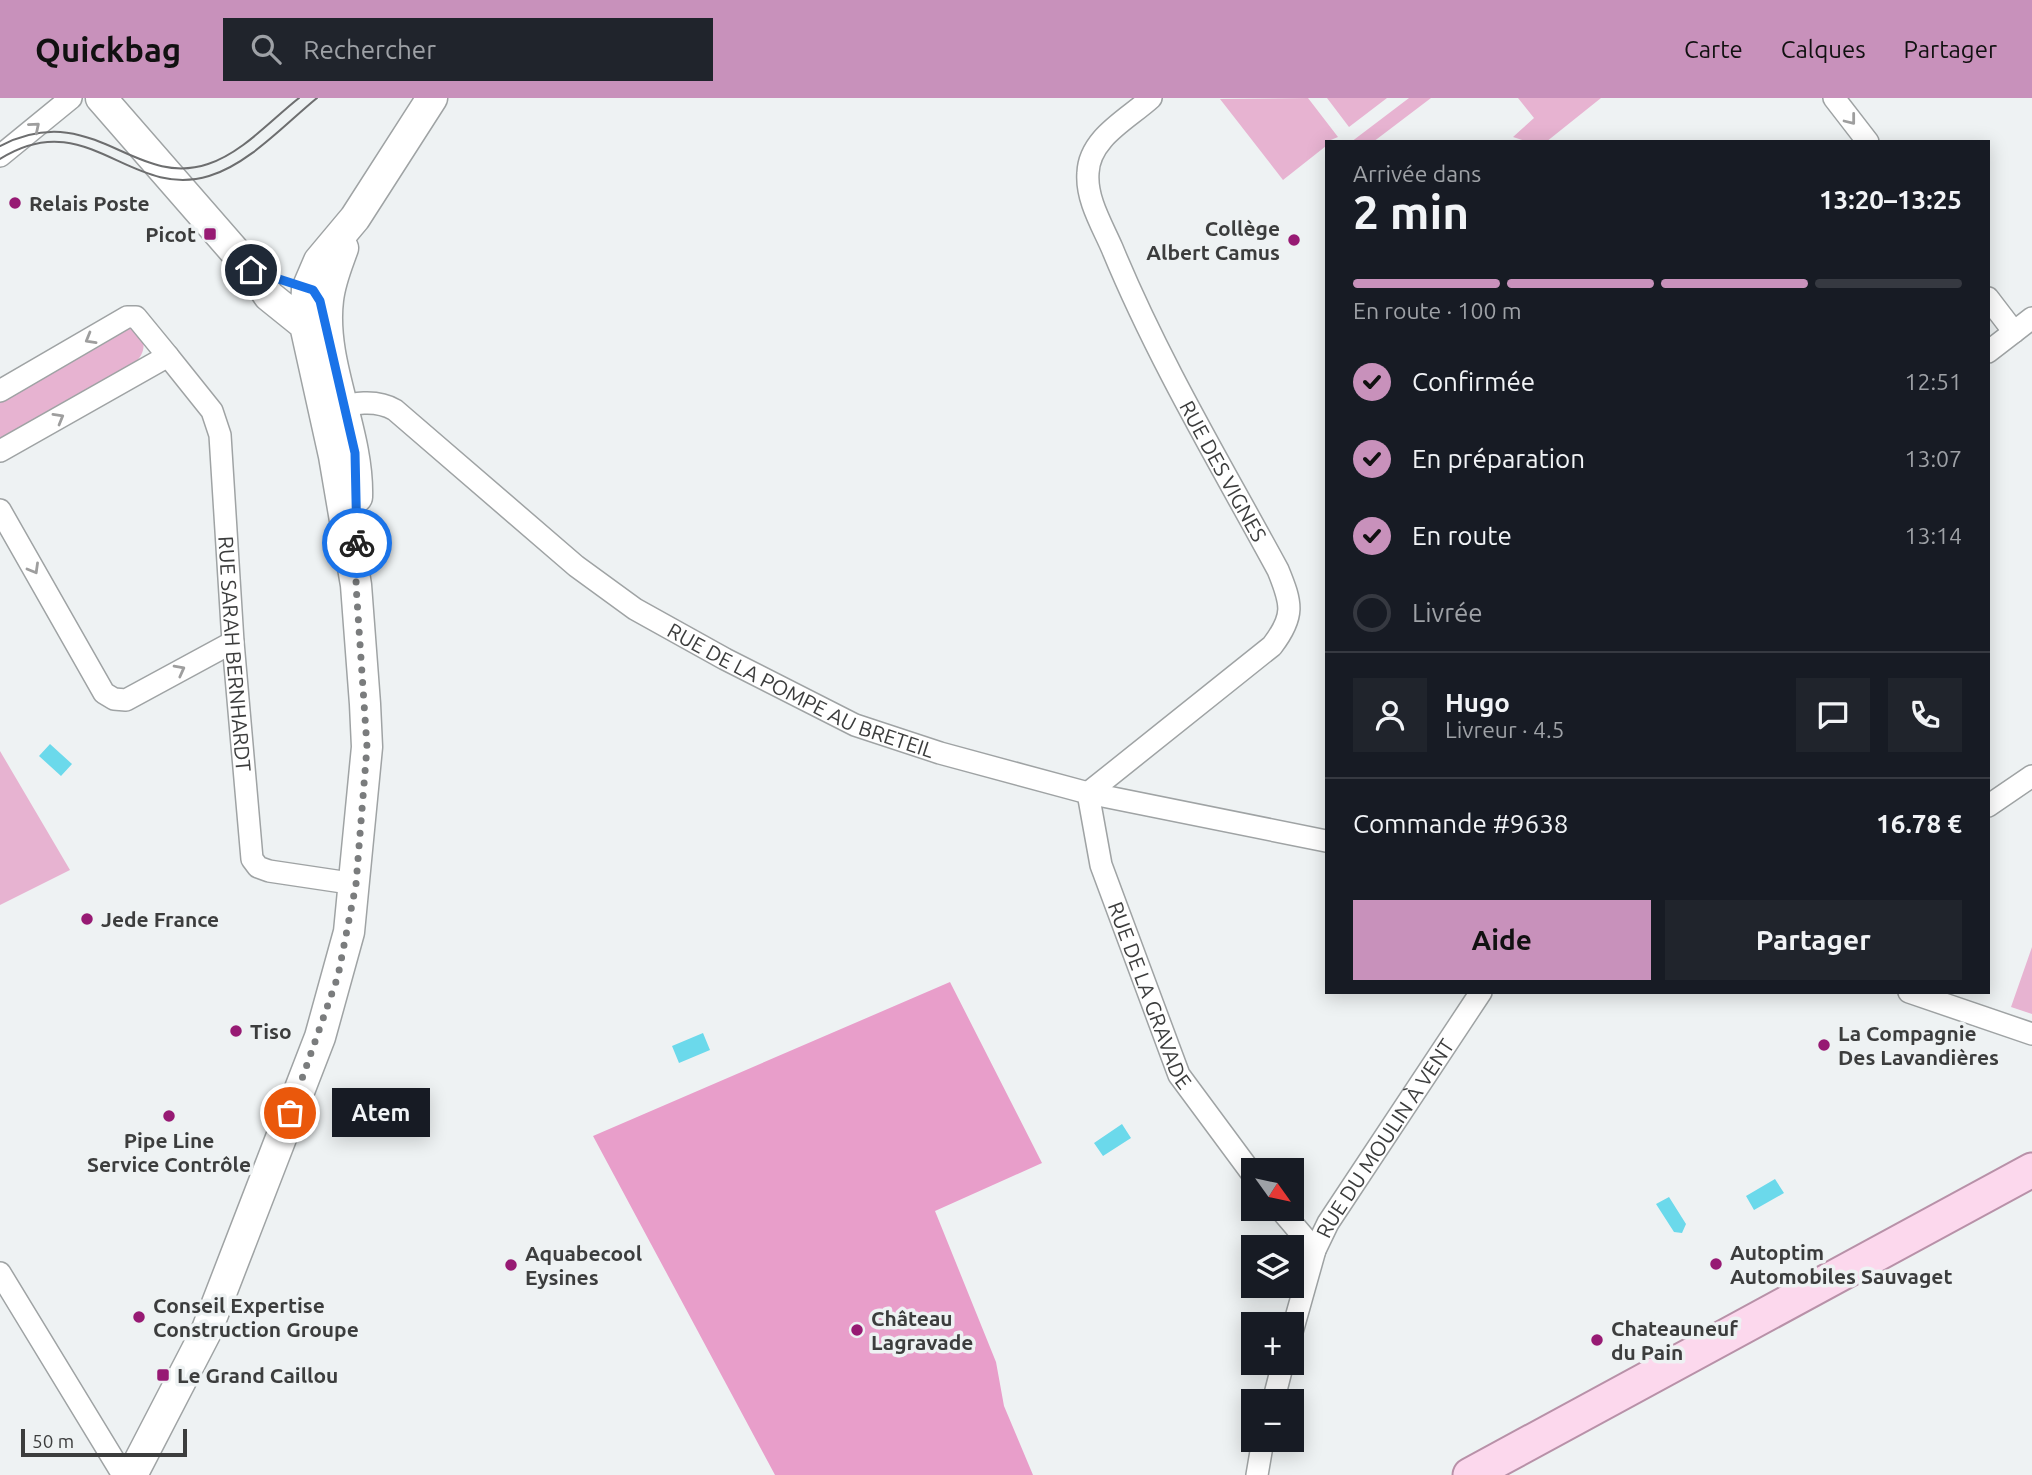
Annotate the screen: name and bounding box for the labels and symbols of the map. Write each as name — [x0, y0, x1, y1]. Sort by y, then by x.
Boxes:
one-way arrow — [1843, 112, 1856, 125]
one-way arrow — [27, 123, 40, 135]
place label: Relais Poste — [29, 191, 150, 215]
marker: Relais Poste — [7, 195, 23, 211]
place label: Collège Albert Camus — [1146, 216, 1280, 264]
place label: Picot — [145, 222, 196, 246]
marker: Picot — [202, 226, 218, 242]
marker: Collège Albert Camus — [1286, 232, 1302, 248]
pin — [221, 240, 281, 300]
one-way arrow — [84, 330, 97, 343]
street label: RUE DES VIGNES — [1175, 396, 1272, 545]
one-way arrow — [52, 413, 65, 426]
courier — [322, 508, 392, 578]
street label: RUE SARAH BERNHARDT — [214, 535, 256, 773]
one-way arrow — [26, 562, 39, 575]
street label: RUE DE LA POMPE AU BRETEIL — [664, 618, 937, 762]
one-way arrow — [173, 665, 186, 679]
street label: RUE DE LA GRAVADE — [1104, 898, 1197, 1093]
place label: Jede France — [101, 907, 219, 931]
marker: Jede France — [79, 911, 95, 927]
place label: Tiso — [250, 1019, 292, 1043]
place label: La Compagnie Des Lavandières — [1838, 1021, 1999, 1069]
marker: Tiso — [228, 1023, 244, 1039]
street label: RUE DU MOULIN À VENT — [1311, 1034, 1459, 1241]
marker: La Compagnie Des Lavandières — [1816, 1037, 1832, 1053]
pin — [260, 1083, 320, 1143]
callout: Atem — [332, 1088, 430, 1138]
marker: Pipe Line Service Contrôle — [161, 1108, 177, 1124]
place label: Pipe Line Service Contrôle — [87, 1128, 251, 1176]
north arrow — [1241, 1158, 1304, 1222]
place label: Autoptim Automobiles Sauvaget — [1730, 1240, 1952, 1288]
place label: Aquabecool Eysines — [525, 1241, 642, 1289]
marker: Autoptim Automobiles Sauvaget — [1708, 1256, 1724, 1272]
marker: Aquabecool Eysines — [503, 1257, 519, 1273]
place label: Conseil Expertise Construction Groupe — [153, 1293, 359, 1341]
place label: Château Lagravade — [871, 1306, 973, 1354]
marker: Conseil Expertise Construction Groupe — [131, 1309, 147, 1325]
place label: Chateauneuf du Pain — [1611, 1316, 1738, 1364]
marker: Château Lagravade — [849, 1322, 865, 1338]
marker: Chateauneuf du Pain — [1589, 1332, 1605, 1348]
place label: Le Grand Caillou — [177, 1363, 338, 1387]
marker: Le Grand Caillou — [155, 1367, 171, 1383]
scale bar — [21, 1426, 187, 1458]

